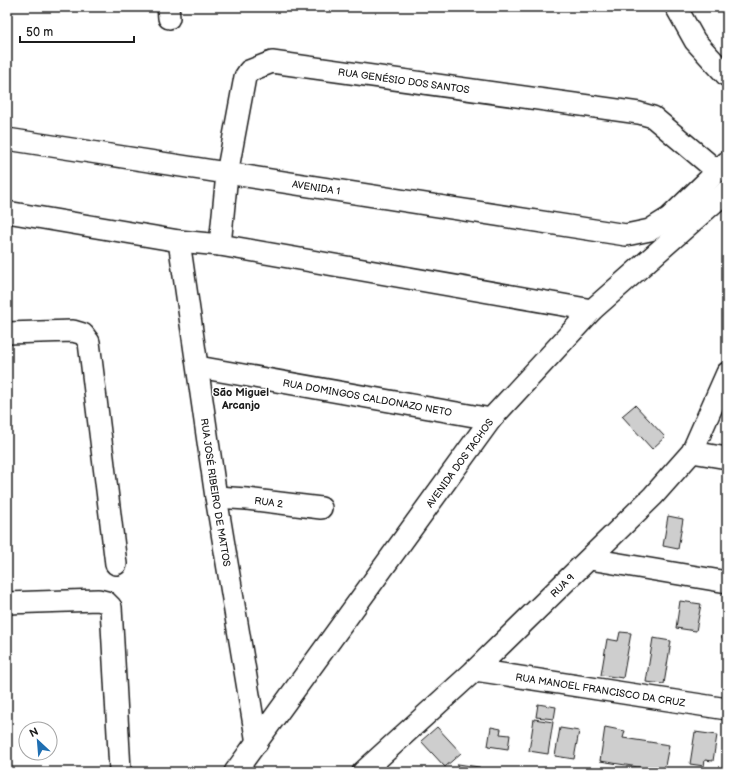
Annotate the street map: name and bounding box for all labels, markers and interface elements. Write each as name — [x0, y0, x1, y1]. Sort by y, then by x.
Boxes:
scale bar — [20, 18, 134, 44]
text: 50 m — [26, 25, 53, 40]
street label: RUA GENÉSIO DOS SANTOS — [337, 66, 470, 96]
street label: AVENIDA 1 — [291, 178, 341, 198]
street label: RUA DOMINGOS CALDONAZO NETO — [282, 377, 453, 419]
district label: São Miguel Arcanjo — [213, 386, 269, 412]
street label: RUA JOSÉ RIBEIRO DE MATTOS — [198, 417, 233, 568]
street label: AVENIDA DOS TACHOS — [424, 417, 496, 510]
street label: RUA 2 — [254, 495, 284, 510]
street label: RUA 9 — [548, 571, 577, 600]
street label: RUA MANOEL FRANCISCO DA CRUZ — [514, 671, 687, 710]
north arrow — [18, 721, 58, 761]
text: N — [27, 725, 40, 740]

